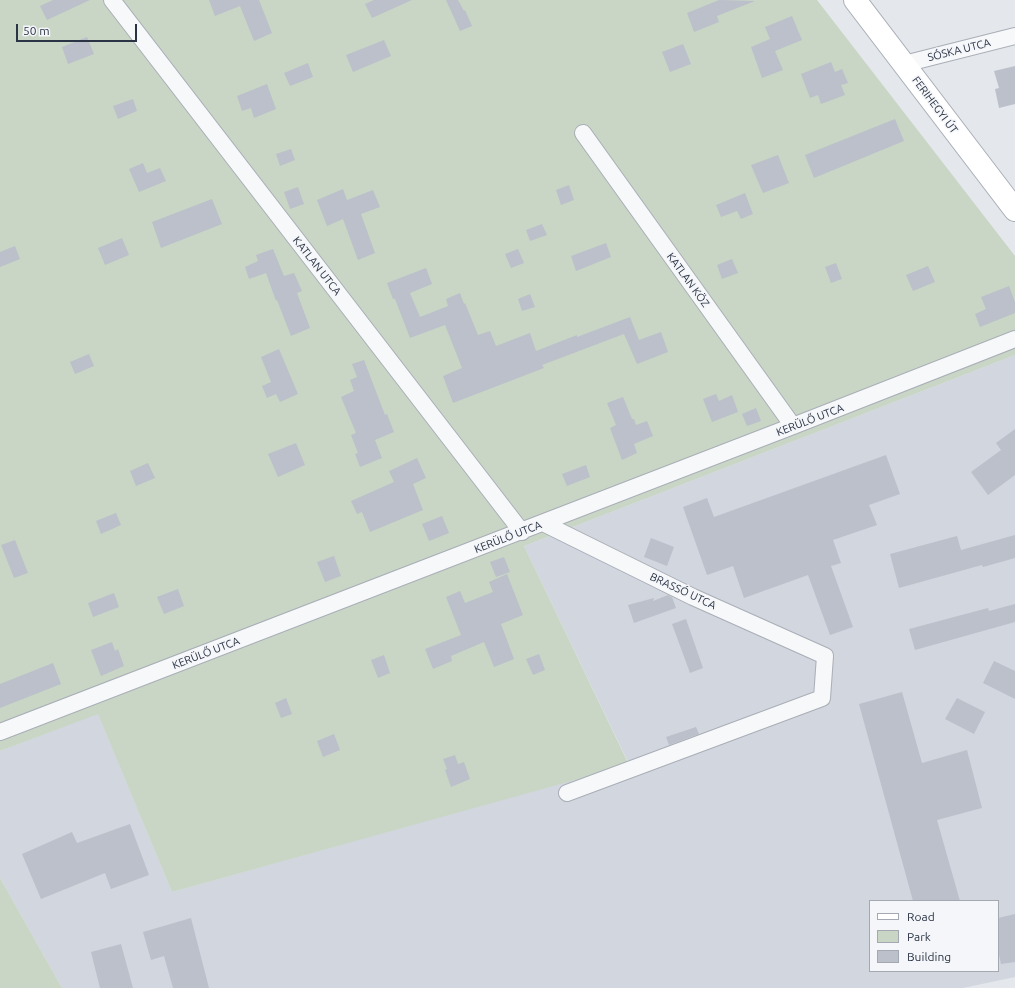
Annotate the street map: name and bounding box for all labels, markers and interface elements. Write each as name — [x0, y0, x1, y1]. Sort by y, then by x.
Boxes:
scale bar — [18, 16, 139, 42]
text: 50 m — [23, 24, 50, 37]
street label: SÓSKA UTCA — [926, 36, 992, 64]
street label: FERIHEGYI ÚT — [909, 74, 961, 136]
street label: KATLAN UTCA — [290, 234, 344, 298]
street label: KATLAN KÖZ — [664, 250, 712, 310]
street label: KERÜLŐ UTCA — [774, 401, 846, 439]
street label: KERÜLŐ UTCA — [472, 518, 544, 556]
street label: BRASSÓ UTCA — [648, 570, 718, 612]
street label: KERÜLŐ UTCA — [170, 634, 242, 672]
legend — [869, 900, 999, 972]
text: Road — [907, 910, 935, 923]
text: Park — [907, 930, 931, 943]
text: Building — [907, 950, 951, 963]

